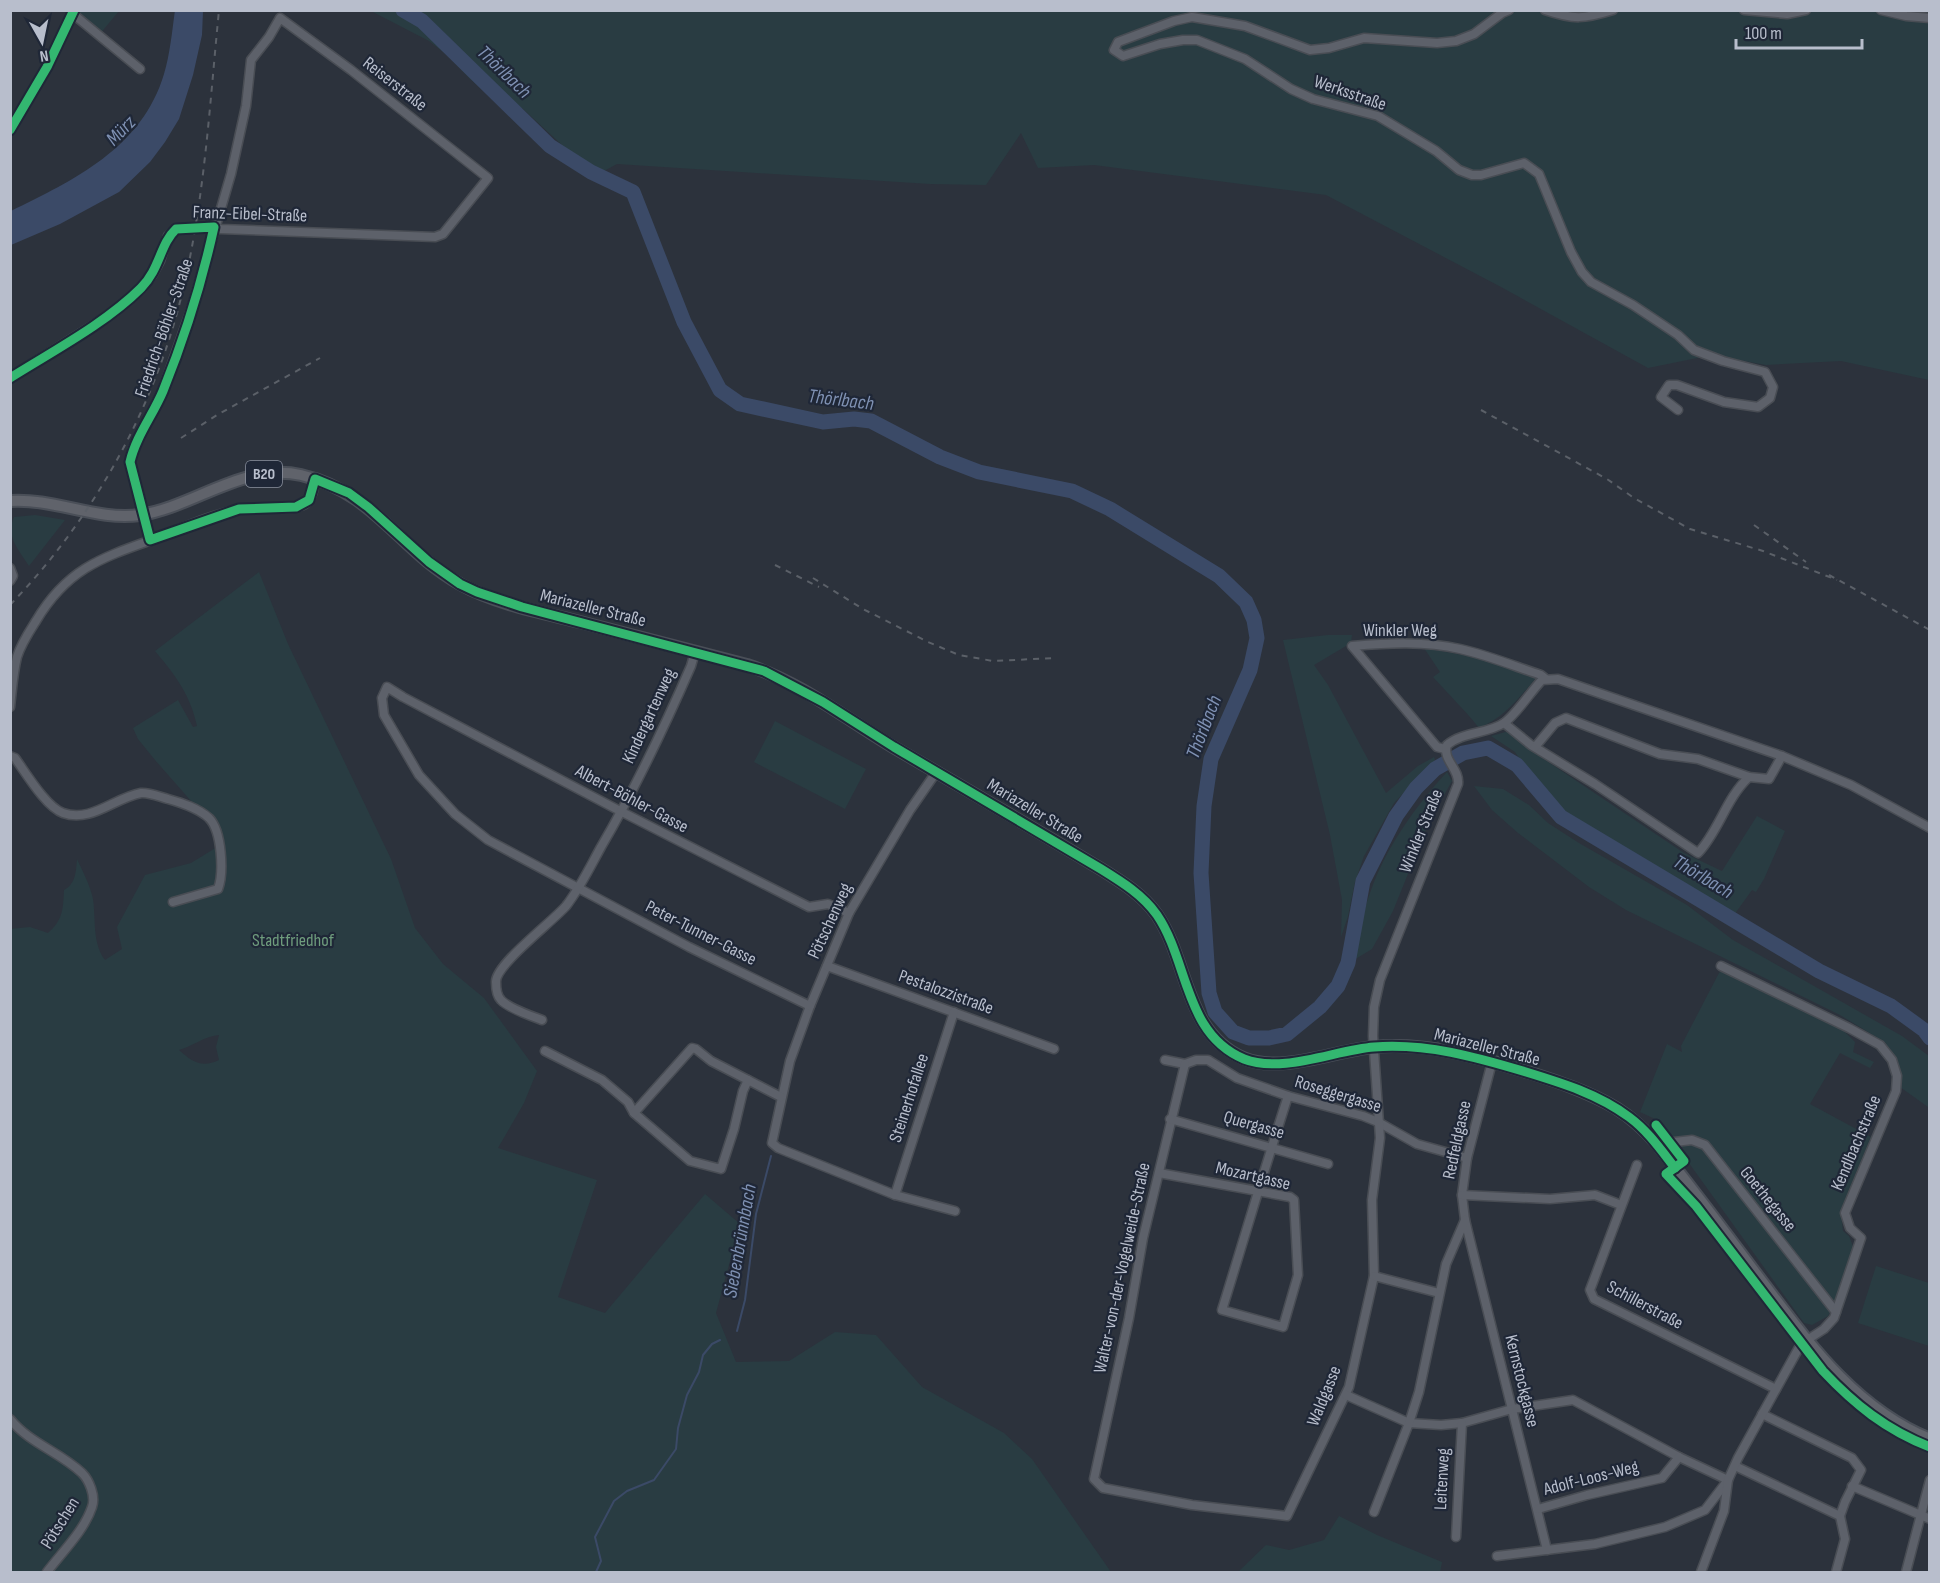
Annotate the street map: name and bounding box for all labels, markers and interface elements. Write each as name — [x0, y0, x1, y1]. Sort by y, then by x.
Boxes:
north arrow — [12, 12, 72, 72]
scale bar — [1736, 12, 1862, 50]
text: 100 m — [1745, 23, 1782, 44]
water label: Thörlbach — [472, 40, 536, 104]
text: N — [38, 45, 50, 65]
street label: Reiserstraße — [359, 52, 431, 116]
street label: Werksstraße — [1311, 71, 1389, 115]
water label: Mürz — [101, 110, 142, 151]
street label: Franz-Eibel-Straße — [192, 202, 308, 226]
street label: Friedrich-Böhler-Straße — [130, 256, 198, 400]
water label: Thörlbach — [807, 384, 875, 416]
road number: B20 — [246, 461, 282, 487]
street label: Mariazeller Straße — [538, 585, 648, 631]
street label: Winkler Weg — [1363, 620, 1437, 641]
street label: Kindergartenweg — [618, 665, 680, 767]
water label: Thörlbach — [1181, 692, 1227, 762]
street label: Albert-Böhler-Gasse — [571, 760, 692, 838]
street label: Mariazeller Straße — [983, 774, 1087, 848]
street label: Winkler Straße — [1395, 786, 1447, 876]
water label: Thörlbach — [1669, 850, 1737, 904]
street label: Pötschenweg — [803, 880, 857, 962]
street label: Peter-Tunner-Gasse — [642, 896, 760, 970]
park label: Stadtfriedhof — [252, 930, 335, 951]
street label: Pestalozzistraße — [896, 965, 996, 1019]
street label: Mariazeller Straße — [1432, 1024, 1542, 1070]
street label: Steinerhofallee — [885, 1051, 933, 1145]
street label: Roseggergasse — [1292, 1071, 1384, 1117]
street label: Kendlbachstraße — [1827, 1092, 1885, 1194]
street label: Redfeldgasse — [1438, 1099, 1476, 1181]
street label: Quergasse — [1221, 1106, 1287, 1144]
street label: Mozartgasse — [1214, 1157, 1292, 1195]
street label: Walter-von-der-Vogelweide-Straße — [1089, 1161, 1155, 1375]
street label: Goethegasse — [1735, 1162, 1801, 1236]
water label: Siebenbrünnbach — [718, 1182, 762, 1300]
street label: Schillerstraße — [1603, 1276, 1687, 1334]
street label: Kernstockgasse — [1500, 1332, 1544, 1430]
street label: Waldgasse — [1302, 1363, 1346, 1429]
street label: Leitenweg — [1430, 1448, 1454, 1510]
street label: Adolf-Loos-Weg — [1540, 1456, 1641, 1500]
street label: Pötschen — [36, 1493, 84, 1553]

